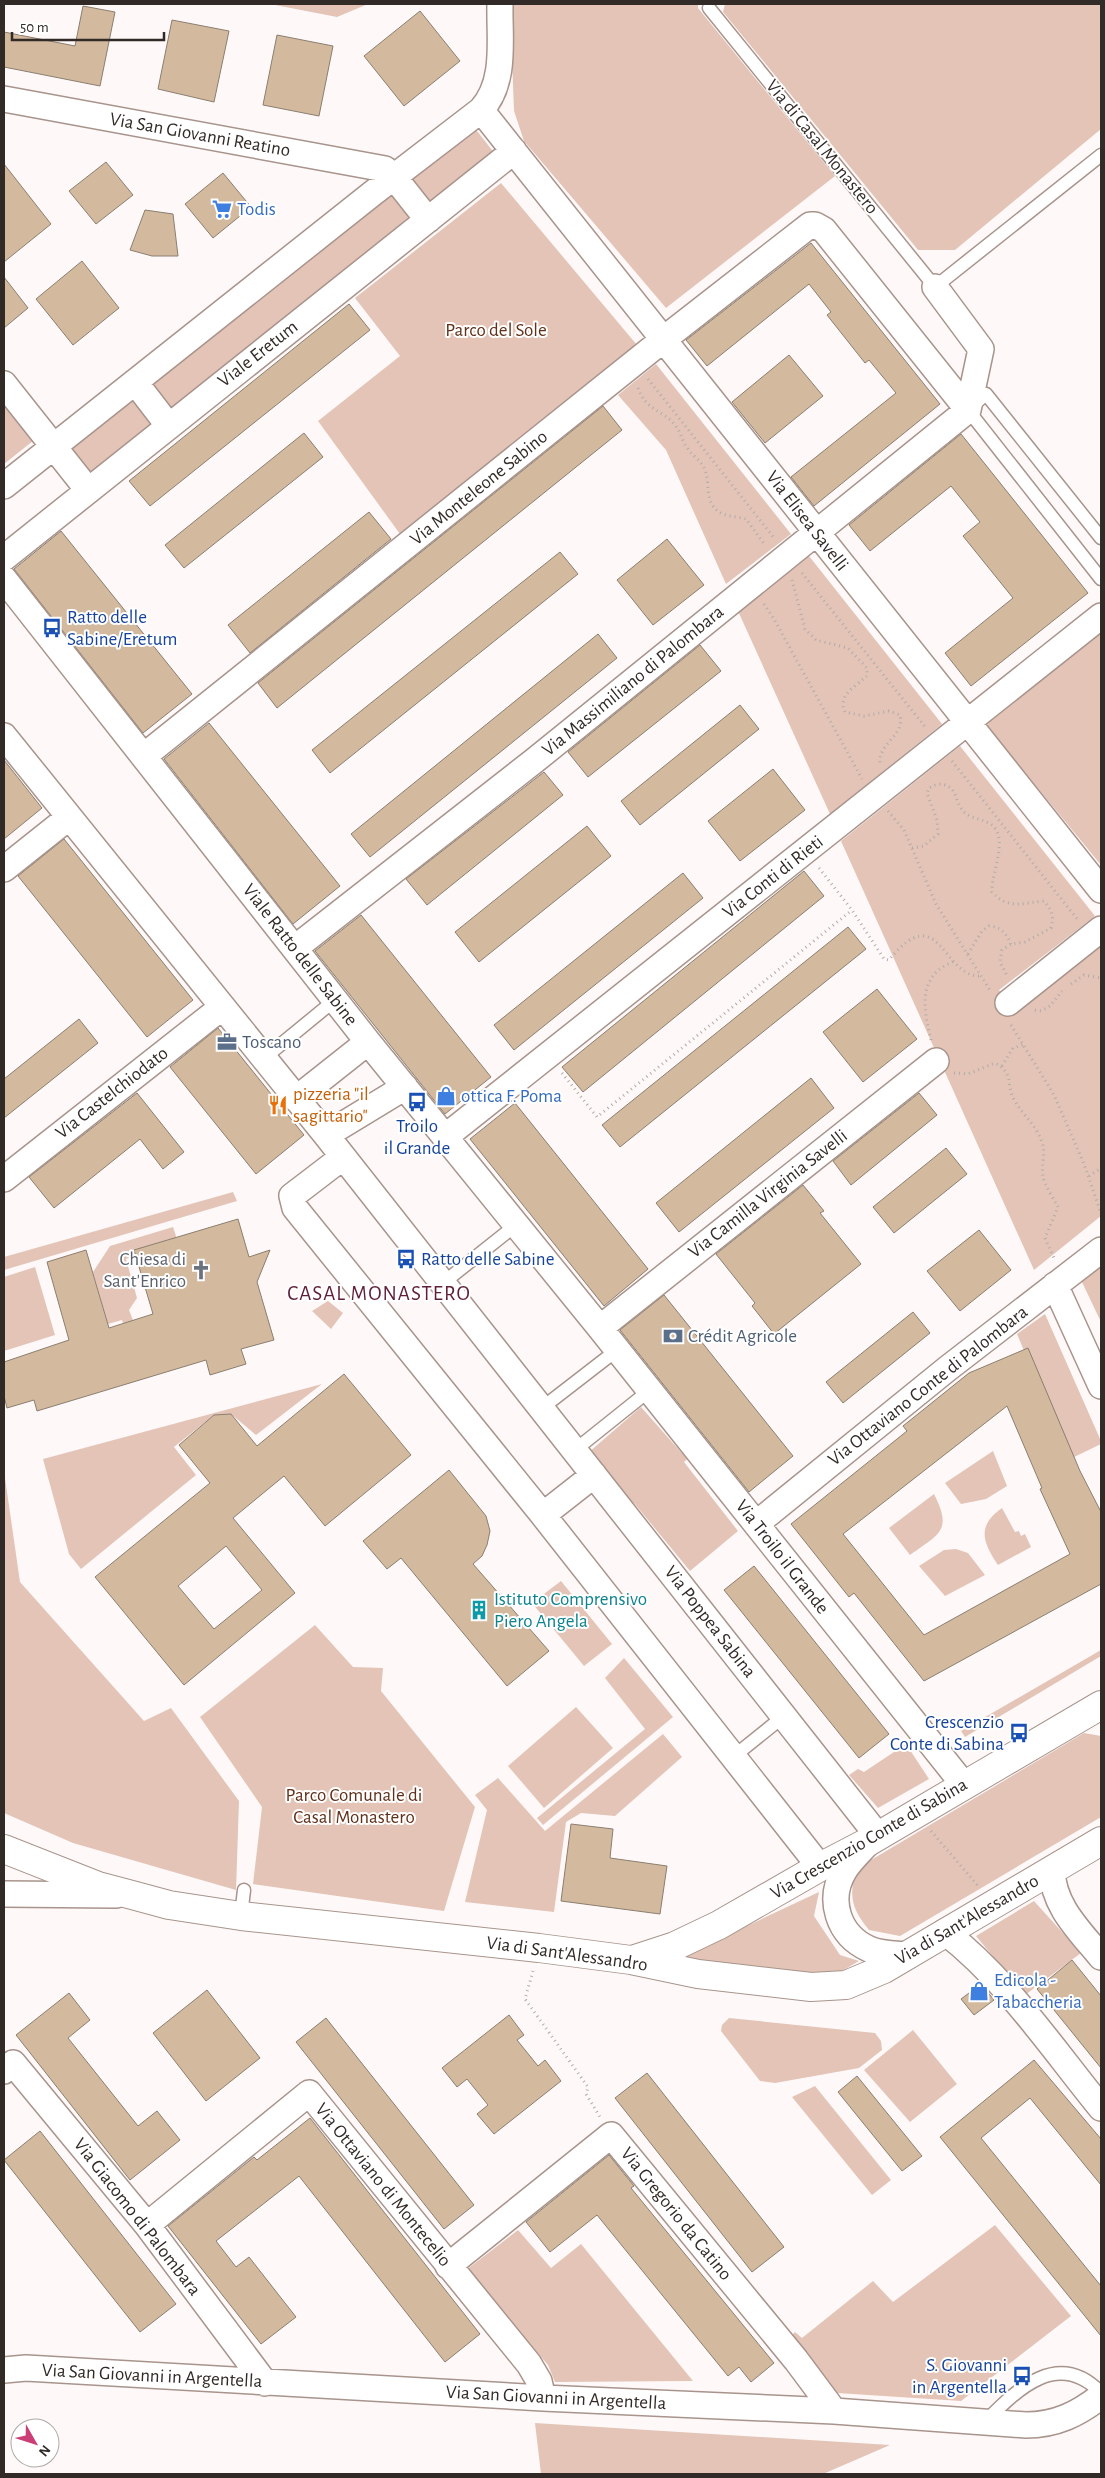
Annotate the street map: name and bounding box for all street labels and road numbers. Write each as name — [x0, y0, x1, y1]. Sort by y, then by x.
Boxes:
street label: Via di Casal Monastero — [762, 76, 882, 218]
street label: Via San Giovanni Reatino — [108, 110, 292, 160]
street label: Viale Eretum — [215, 317, 301, 391]
street label: Via Monteleone Sabino — [407, 427, 551, 549]
street label: Via Elisea Savelli — [762, 467, 852, 575]
street label: Via Massimiliano di Palombara — [539, 602, 727, 760]
street label: Via Conti di Rieti — [719, 832, 827, 922]
street label: Viale Ratto delle Sabine — [239, 881, 361, 1029]
street label: Via Castelchiodato — [52, 1043, 172, 1143]
street label: Via Camilla Virginia Savelli — [685, 1126, 851, 1262]
street label: Via Ottaviano Conte di Palombara — [825, 1302, 1032, 1470]
street label: Via Troilo il Grande — [732, 1496, 832, 1618]
street label: Via Poppea Sabina — [661, 1563, 759, 1682]
street label: Via Crescenzio Conte di Sabina — [768, 1775, 971, 1903]
street label: Via di Sant'Alessandro — [892, 1871, 1042, 1969]
street label: Via di Sant'Alessandro — [485, 1933, 649, 1975]
street label: Via Ottaviano di Montecelio — [311, 2100, 455, 2270]
street label: Via Giacomo di Palombara — [70, 2135, 204, 2299]
street label: Via Gregorio da Catino — [617, 2144, 735, 2284]
street label: Via San Giovanni in Argentella — [41, 2361, 263, 2391]
street label: Via San Giovanni in Argentella — [445, 2383, 667, 2413]

